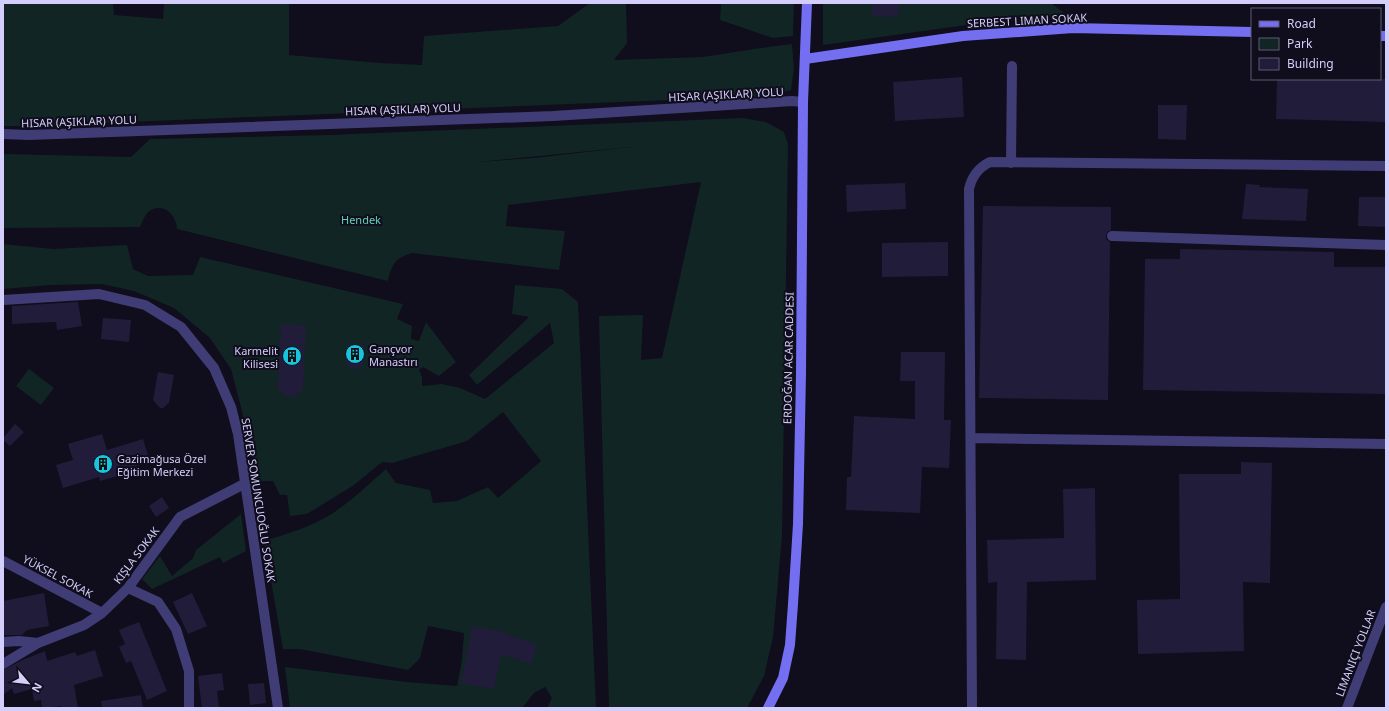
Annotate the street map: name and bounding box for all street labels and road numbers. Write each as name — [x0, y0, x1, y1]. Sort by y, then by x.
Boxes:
street label: SERBEST LIMAN SOKAK — [967, 9, 1088, 31]
street label: HISAR (AŞIKLAR) YOLU — [668, 83, 784, 105]
street label: HISAR (AŞIKLAR) YOLU — [345, 99, 461, 119]
street label: HISAR (AŞIKLAR) YOLU — [21, 111, 137, 131]
street label: ERDOĞAN ACAR CADDESI — [779, 291, 797, 424]
street label: SERVER SOMUNCUOĞLU SOKAK — [239, 417, 279, 583]
street label: KIŞLA SOKAK — [110, 523, 162, 586]
street label: YÜKSEL SOKAK — [20, 551, 96, 601]
street label: LIMANIÇI YOLLAR — [1331, 607, 1379, 699]

